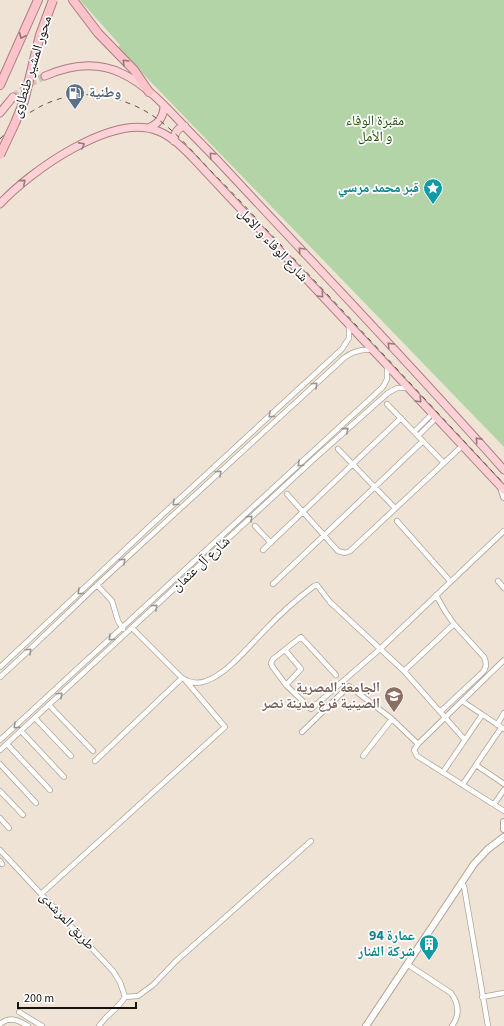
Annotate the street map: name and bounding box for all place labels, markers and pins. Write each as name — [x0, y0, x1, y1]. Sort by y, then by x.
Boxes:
fuel station icon: وطنية — [64, 82, 86, 110]
place label: وطنية — [89, 83, 121, 103]
place icon: قبر محمد مرسي — [422, 177, 444, 205]
place label: قبر محمد مرسي — [338, 178, 419, 198]
place label: الجامعة المصرية الصينية فرع مدينة نصر — [261, 678, 380, 714]
school or university icon: الجامعة المصرية الصينية فرع مدينة نصر — [383, 685, 405, 713]
place label: عمارة 94 شركة الفنار — [357, 926, 415, 962]
building icon: عمارة 94 شركة الفنار — [418, 933, 440, 961]

